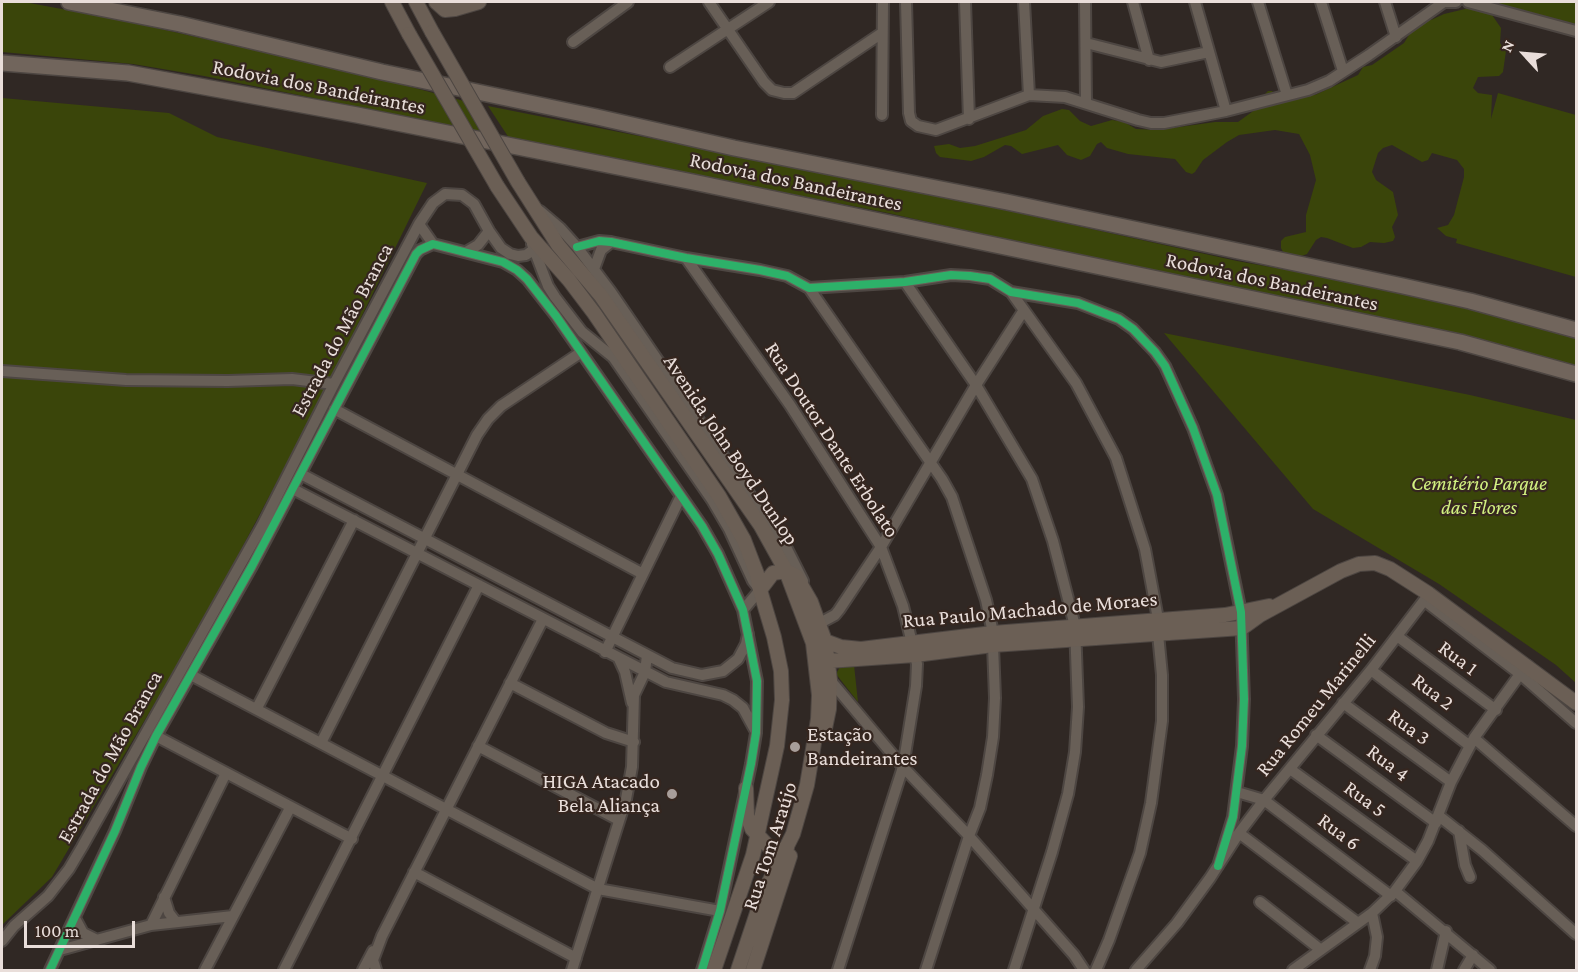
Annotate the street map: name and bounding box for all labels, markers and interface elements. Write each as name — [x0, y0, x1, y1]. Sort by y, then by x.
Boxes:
north arrow — [1494, 24, 1554, 84]
text: N — [1497, 37, 1517, 55]
street label: Rodovia dos Bandeirantes — [210, 54, 428, 120]
street label: Rodovia dos Bandeirantes — [688, 147, 904, 217]
street label: Estrada do Mão Branca — [286, 239, 398, 421]
street label: Rodovia dos Bandeirantes — [1164, 247, 1380, 317]
street label: Rua Doutor Dante Erbolato — [759, 338, 905, 542]
street label: Avenida John Boyd Dunlop — [658, 350, 804, 550]
park label: Cemitério Parque das Flores — [1411, 471, 1547, 521]
street label: Rua Paulo Machado de Moraes — [902, 586, 1158, 634]
street label: Rua Romeu Marinelli — [1251, 629, 1381, 781]
street label: Rua 1 — [1433, 635, 1483, 681]
street label: Estrada do Mão Branca — [52, 666, 168, 848]
street label: Rua 2 — [1407, 668, 1459, 716]
street label: Rua 3 — [1383, 703, 1435, 751]
place label: Estação Bandeirantes — [807, 722, 918, 772]
street label: Rua 4 — [1362, 739, 1414, 787]
marker: Estação Bandeirantes — [788, 740, 802, 754]
place label: HIGA Atacado Bela Aliança — [542, 769, 660, 819]
street label: Rua 5 — [1339, 775, 1391, 823]
street label: Rua Tom Araújo — [737, 779, 803, 913]
marker: HIGA Atacado Bela Aliança — [665, 787, 679, 801]
street label: Rua 6 — [1313, 808, 1365, 856]
scale bar — [27, 909, 138, 947]
text: 100 m — [35, 921, 79, 941]

